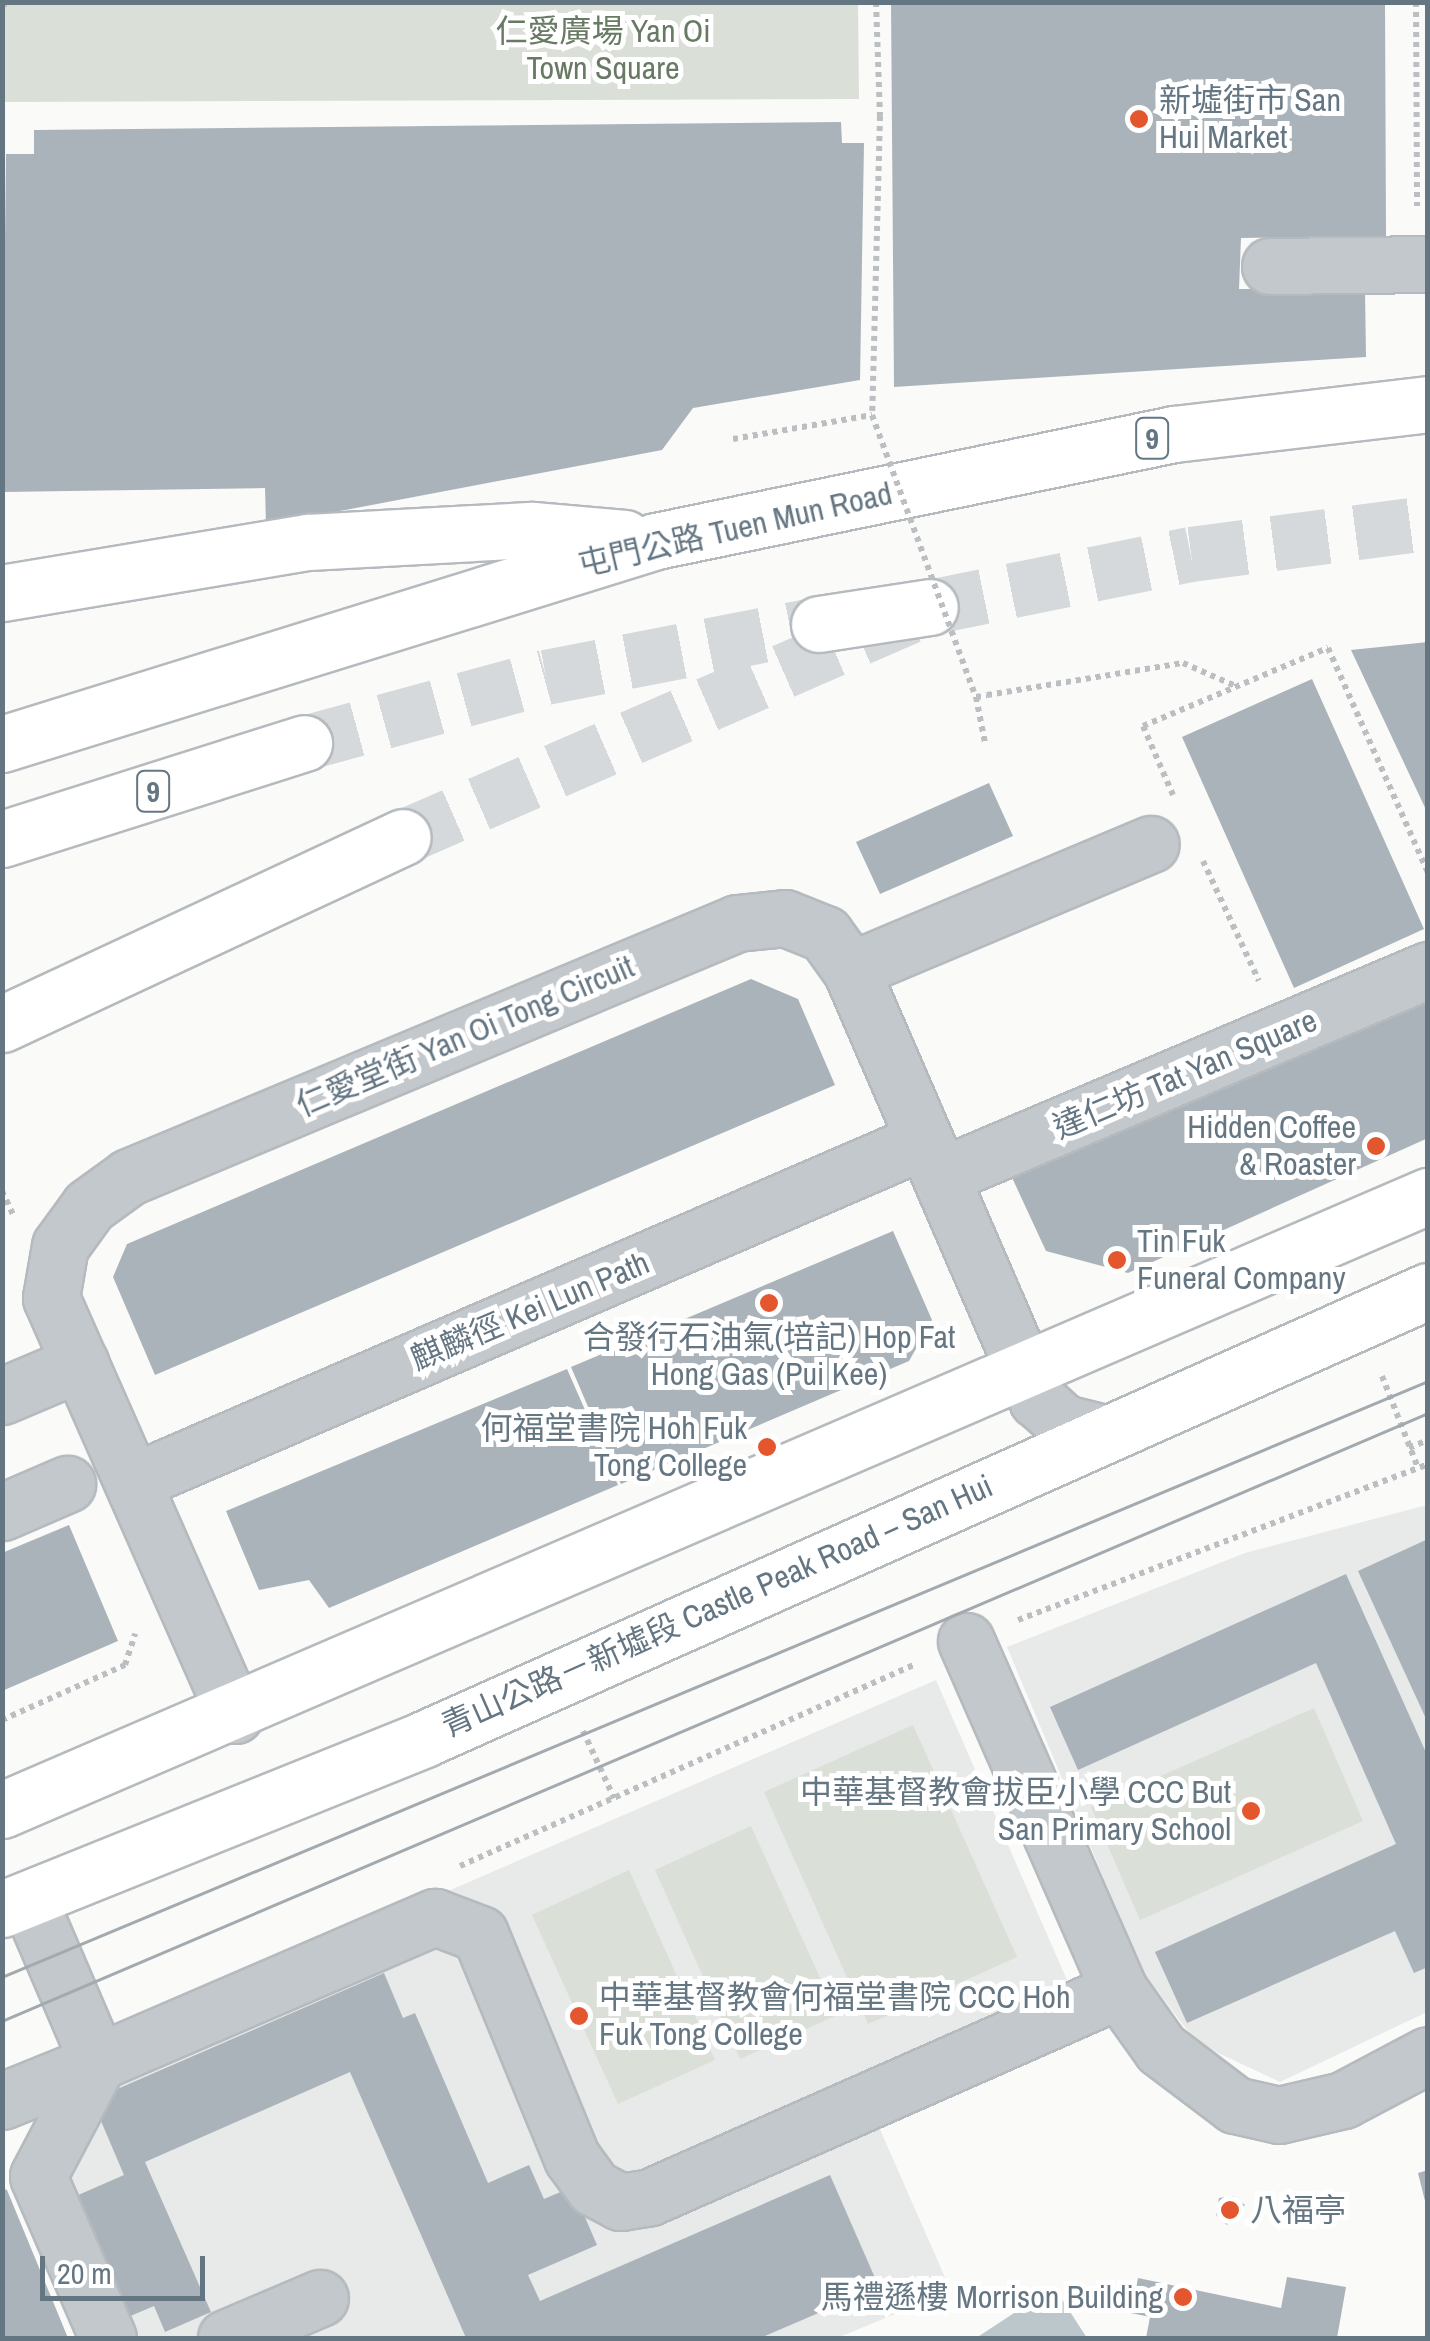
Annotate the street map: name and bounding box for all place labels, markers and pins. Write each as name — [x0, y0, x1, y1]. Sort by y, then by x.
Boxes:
place label: 新墟街市 San Hui Market — [1159, 82, 1341, 157]
marker: 新墟街市 San Hui Market — [1128, 108, 1150, 130]
place label: Hidden Coffee & Roaster — [1187, 1109, 1356, 1184]
marker: Hidden Coffee & Roaster — [1365, 1135, 1387, 1157]
place label: Tin Fuk Funeral Company — [1137, 1223, 1346, 1298]
marker: Tin Fuk Funeral Company — [1106, 1249, 1128, 1271]
marker: 合發行石油氣(培記) Hop Fat Hong Gas (Pui Kee) — [758, 1292, 780, 1314]
place label: 合發行石油氣(培記) Hop Fat Hong Gas (Pui Kee) — [583, 1319, 955, 1394]
place label: 何福堂書院 Hoh Fuk Tong College — [481, 1410, 747, 1485]
marker: 何福堂書院 Hoh Fuk Tong College — [756, 1436, 778, 1458]
place label: 中華基督教會拔臣小學 CCC But San Primary School — [800, 1774, 1231, 1849]
marker: 中華基督教會拔臣小學 CCC But San Primary School — [1240, 1800, 1262, 1822]
place label: 中華基督教會何福堂書院 CCC Hoh Fuk Tong College — [599, 1979, 1071, 2054]
marker: 中華基督教會何福堂書院 CCC Hoh Fuk Tong College — [568, 2005, 590, 2027]
place label: 八福亭 — [1250, 2191, 1346, 2229]
marker: 八福亭 — [1219, 2199, 1241, 2221]
place label: 馬禮遜樓 Morrison Building — [821, 2278, 1163, 2316]
marker: 馬禮遜樓 Morrison Building — [1172, 2286, 1194, 2308]

